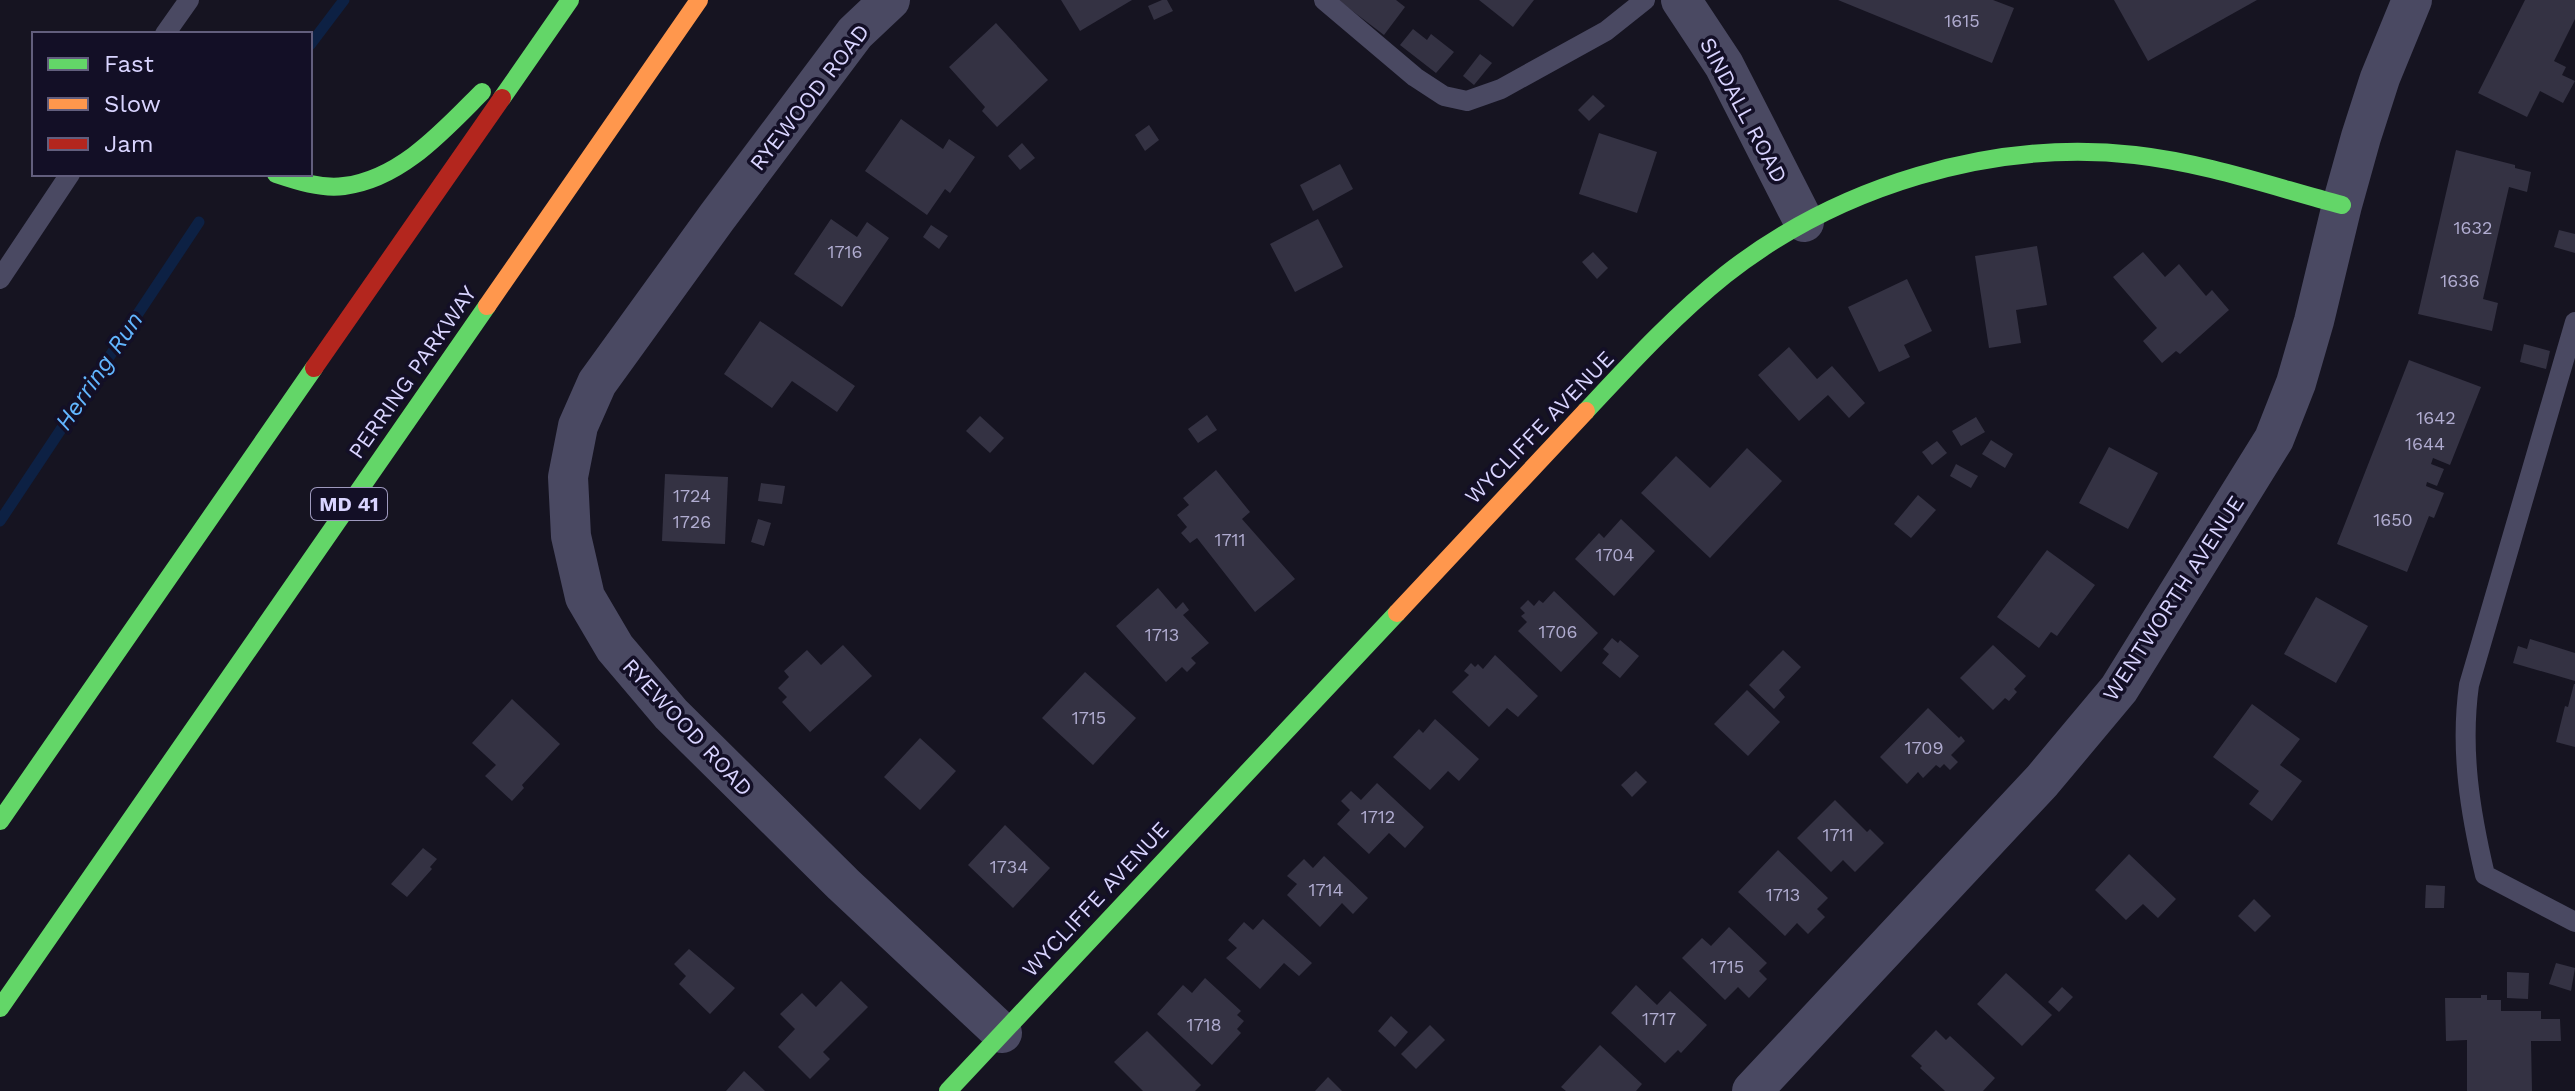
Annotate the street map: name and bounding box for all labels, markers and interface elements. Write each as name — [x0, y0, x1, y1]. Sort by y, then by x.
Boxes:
house number: 1615 — [1944, 10, 1980, 31]
street label: RYEWOOD ROAD — [745, 19, 874, 175]
legend — [32, 32, 312, 176]
street label: SINDALL ROAD — [1695, 33, 1792, 187]
text: Fast — [104, 50, 154, 78]
text: Slow — [104, 90, 161, 118]
text: Jam — [104, 130, 154, 158]
house number: 1632 — [2454, 217, 2492, 238]
house number: 1716 — [827, 241, 863, 262]
house number: 1636 — [2440, 270, 2480, 291]
street label: PERRING PARKWAY — [343, 281, 482, 463]
water label: Herring Run — [49, 307, 149, 435]
street label: WYCLIFFE AVENUE — [1460, 346, 1619, 509]
house number: 1642 — [2416, 407, 2456, 428]
house number: 1644 — [2405, 433, 2445, 454]
house number: 1724 — [673, 485, 711, 506]
road number: MD 41 — [311, 488, 387, 520]
street label: WENTWORTH AVENUE — [2098, 491, 2249, 706]
house number: 1650 — [2373, 509, 2413, 530]
house number: 1726 — [673, 511, 711, 532]
house number: 1711 — [1214, 529, 1246, 550]
house number: 1704 — [1596, 544, 1634, 565]
house number: 1706 — [1539, 621, 1577, 642]
house number: 1713 — [1145, 624, 1179, 645]
street label: RYEWOOD ROAD — [618, 654, 758, 801]
house number: 1715 — [1072, 707, 1106, 728]
house number: 1709 — [1904, 737, 1944, 758]
house number: 1712 — [1361, 806, 1395, 827]
street label: WYCLIFFE AVENUE — [1017, 817, 1174, 982]
house number: 1711 — [1822, 824, 1854, 845]
house number: 1734 — [990, 856, 1028, 877]
house number: 1714 — [1308, 879, 1344, 900]
house number: 1713 — [1766, 884, 1800, 905]
house number: 1715 — [1710, 956, 1744, 977]
house number: 1717 — [1642, 1008, 1676, 1029]
house number: 1718 — [1186, 1014, 1222, 1035]

